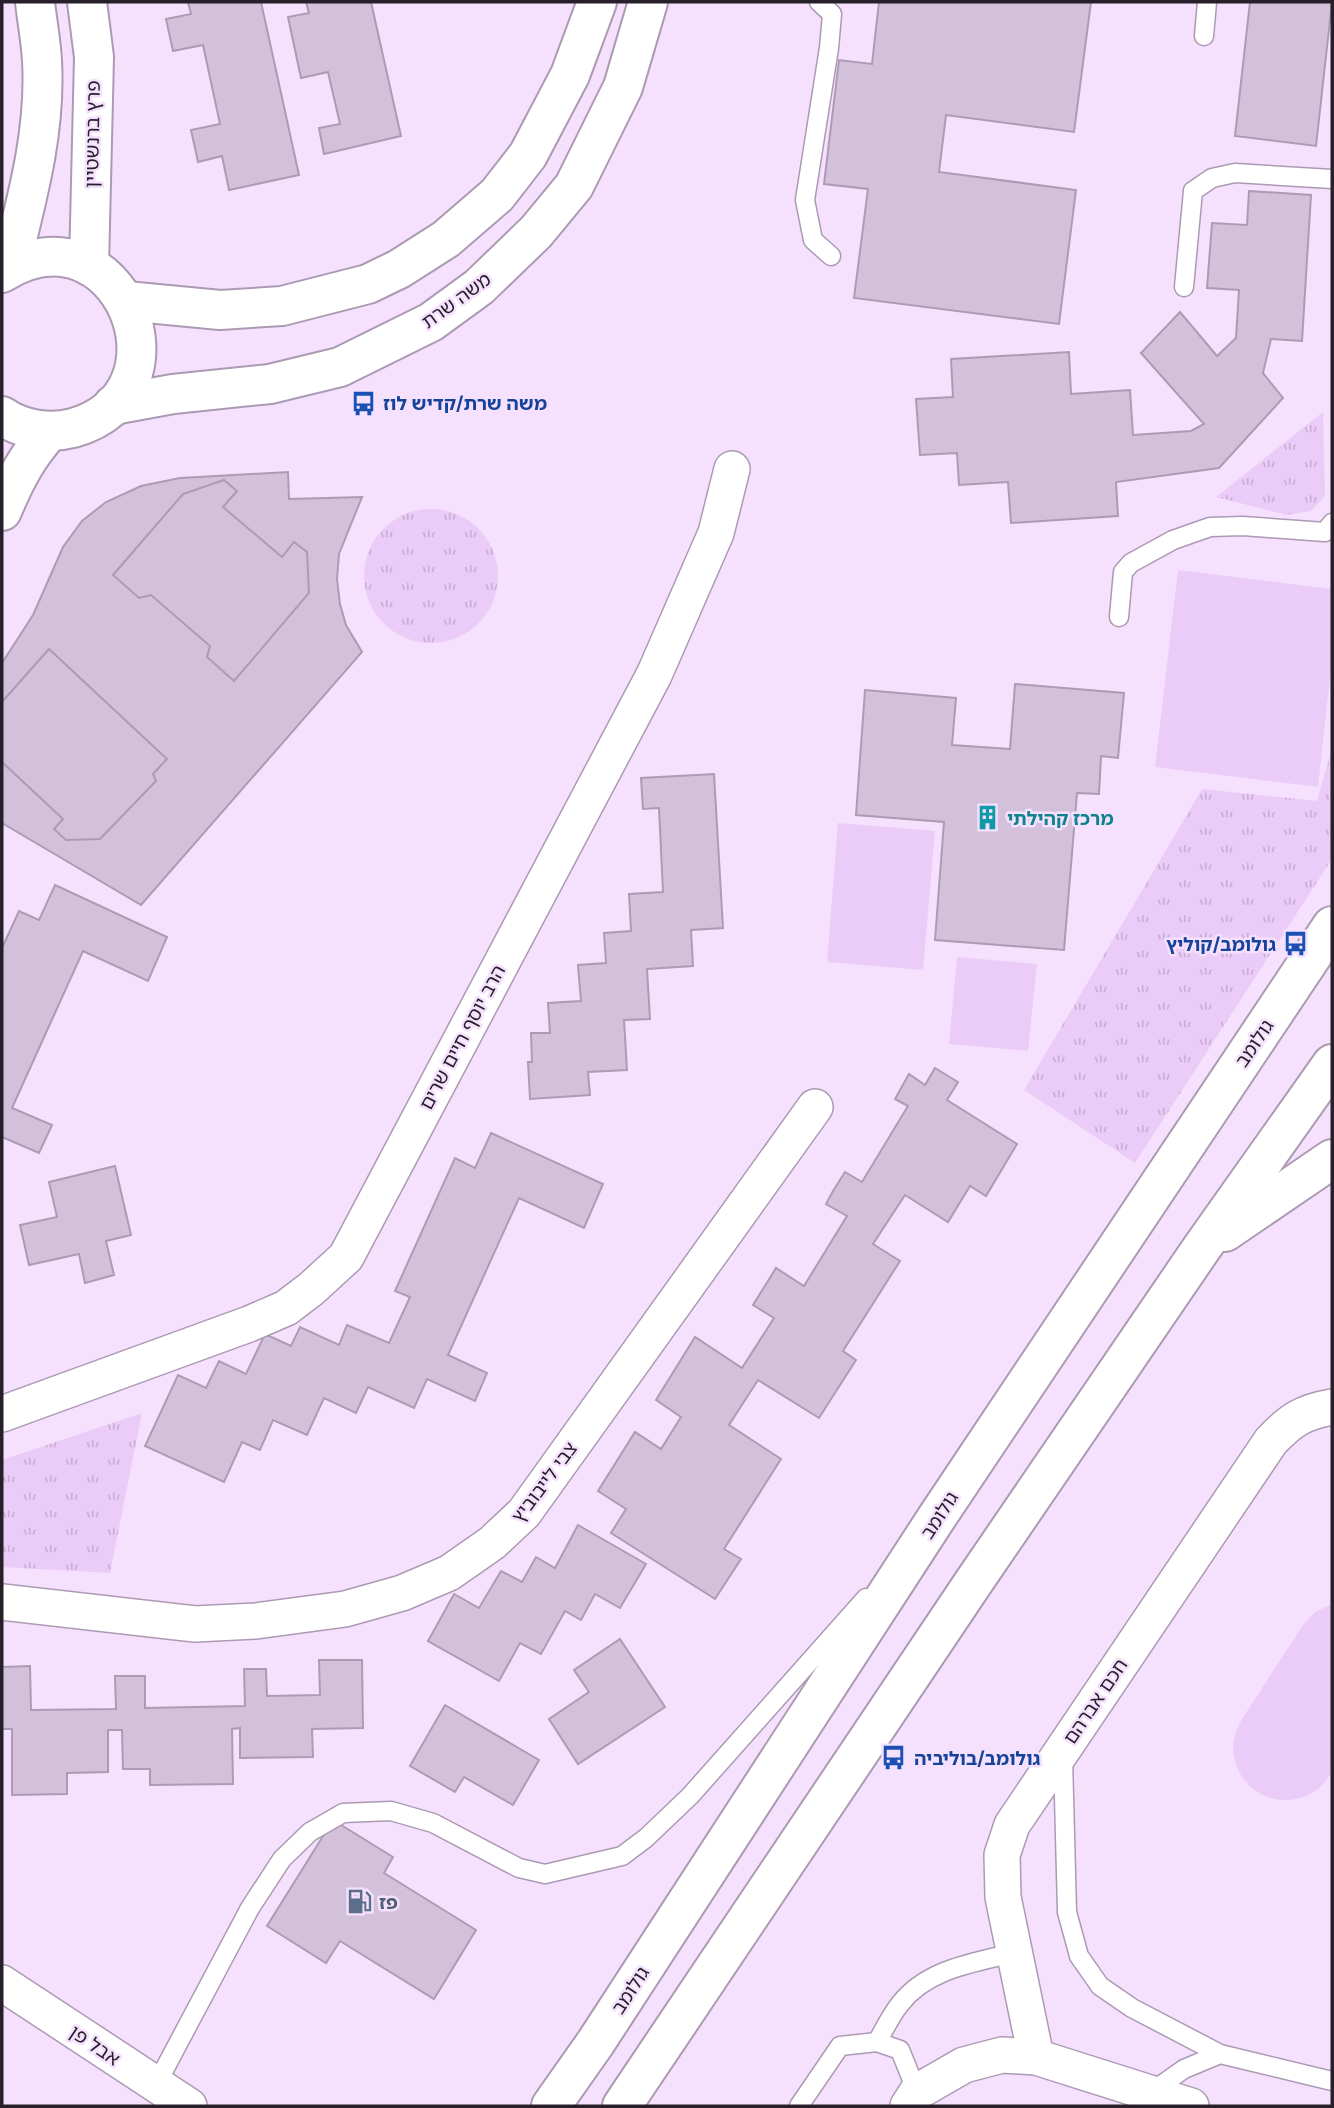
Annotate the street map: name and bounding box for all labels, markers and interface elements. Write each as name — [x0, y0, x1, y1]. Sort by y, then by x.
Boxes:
street label: פרץ ברנשטיין — [80, 80, 105, 188]
street label: משה שרת — [417, 268, 495, 333]
bus stop icon: משה שרת/קדיש לוז — [349, 389, 377, 417]
place label: משה שרת/קדיש לוז — [383, 392, 547, 415]
building icon: מרכז קהילתי — [973, 804, 1001, 832]
place label: מרכז קהילתי — [1007, 807, 1114, 830]
bus stop icon: גולומב/קוליץ — [1282, 930, 1310, 958]
place label: גולומב/קוליץ — [1166, 933, 1276, 956]
street label: הרב יוסף חיים שרים — [415, 961, 510, 1113]
street label: גולומב — [1230, 1015, 1278, 1071]
street label: צבי לייבוביץ — [507, 1438, 582, 1527]
street label: גולומב — [916, 1487, 963, 1543]
street label: חכם אברהם — [1058, 1654, 1132, 1748]
bus stop icon: גולומב/בוליביה — [880, 1744, 908, 1772]
place label: גולומב/בוליביה — [914, 1747, 1041, 1770]
fuel station icon: פז — [345, 1888, 373, 1916]
place label: פז — [379, 1891, 398, 1914]
street label: גולומב — [607, 1962, 654, 2018]
street label: אבל פן — [65, 2020, 124, 2071]

